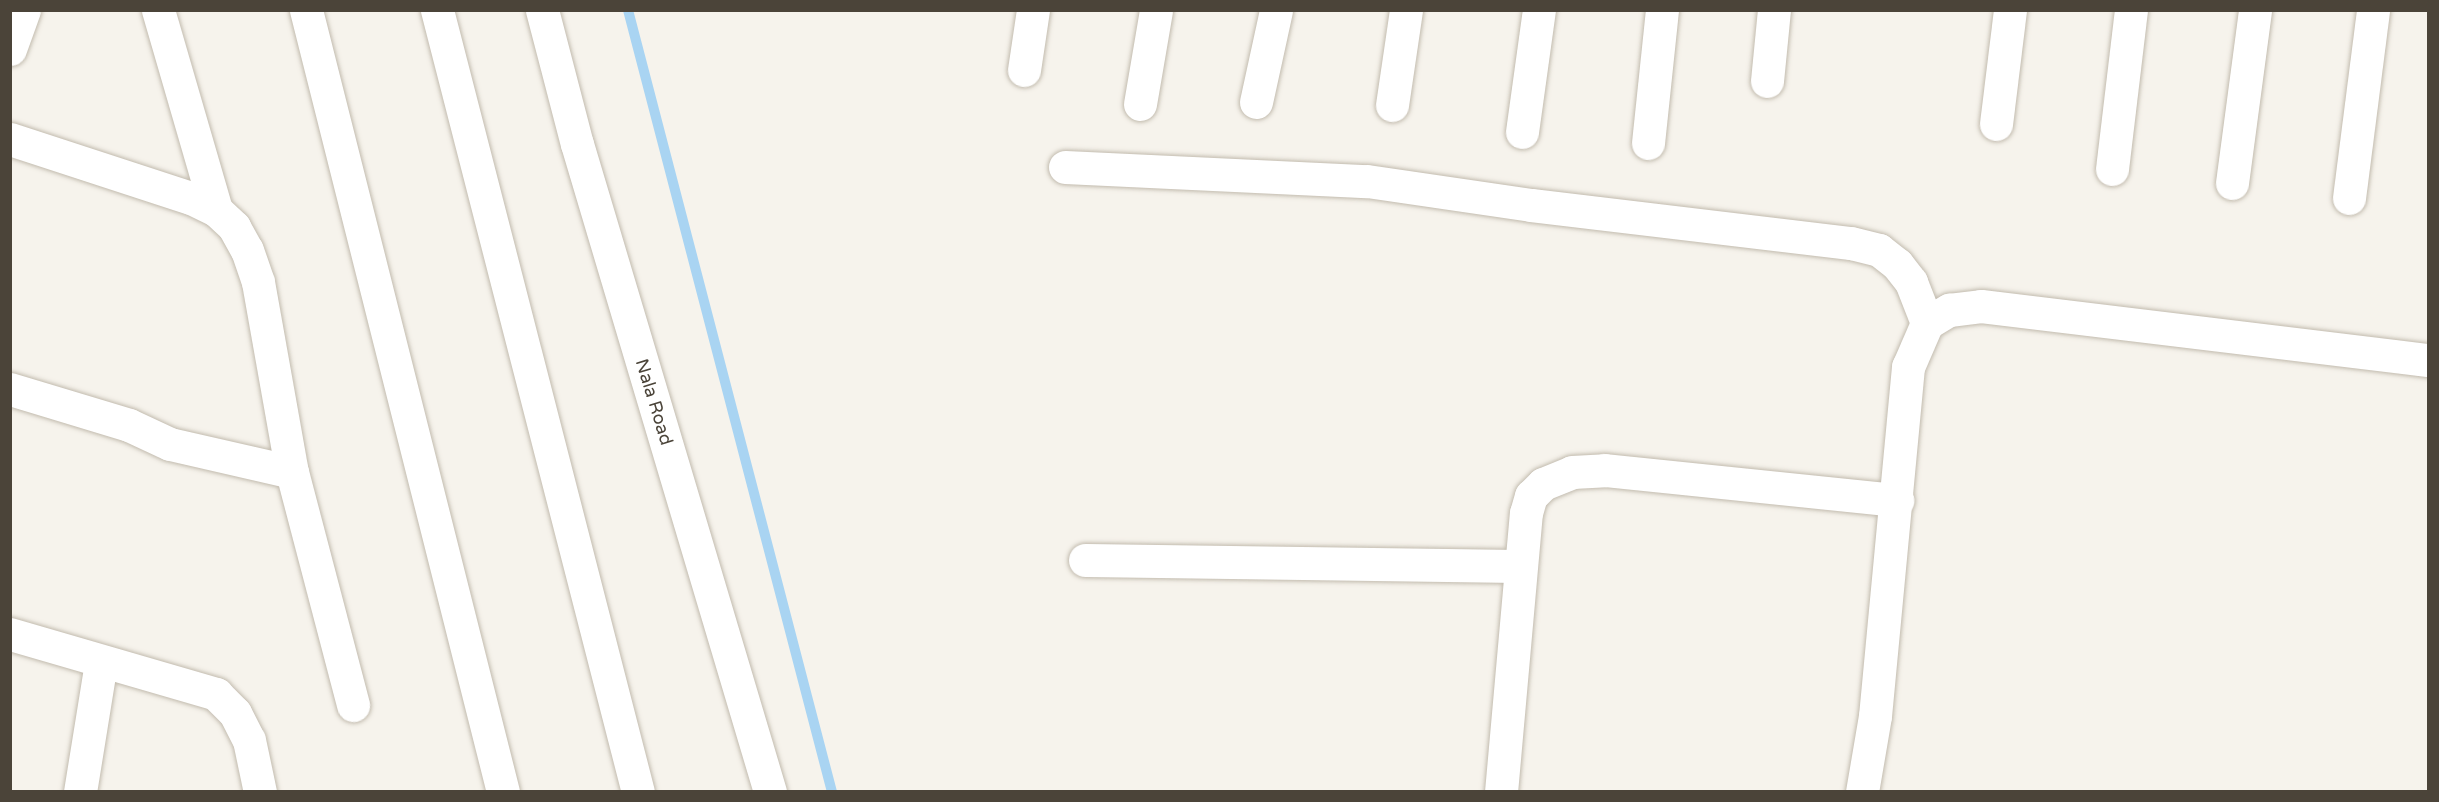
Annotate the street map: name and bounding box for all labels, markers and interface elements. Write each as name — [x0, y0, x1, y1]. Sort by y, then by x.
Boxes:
street label: Nala Road — [631, 356, 677, 448]

